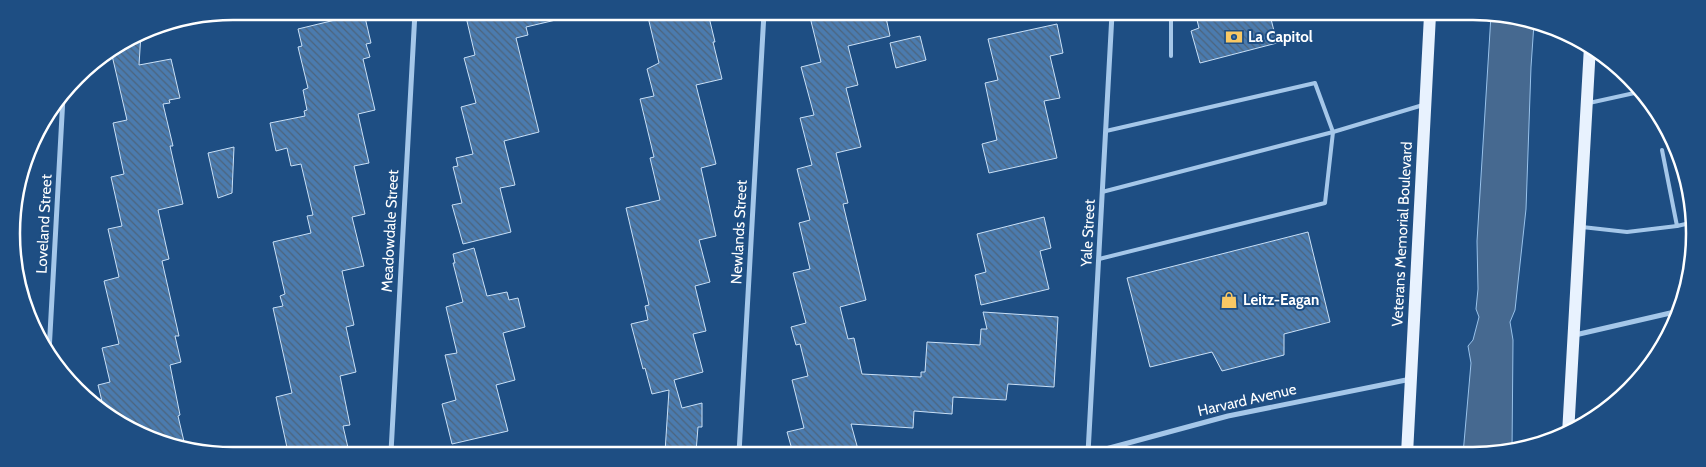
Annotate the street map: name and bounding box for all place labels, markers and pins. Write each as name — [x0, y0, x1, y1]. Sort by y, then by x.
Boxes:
bank icon: La Capitol — [1224, 27, 1244, 47]
place label: La Capitol — [1248, 28, 1313, 46]
shop icon: Leitz-Eagan — [1219, 290, 1239, 310]
place label: Leitz-Eagan — [1243, 291, 1319, 309]

